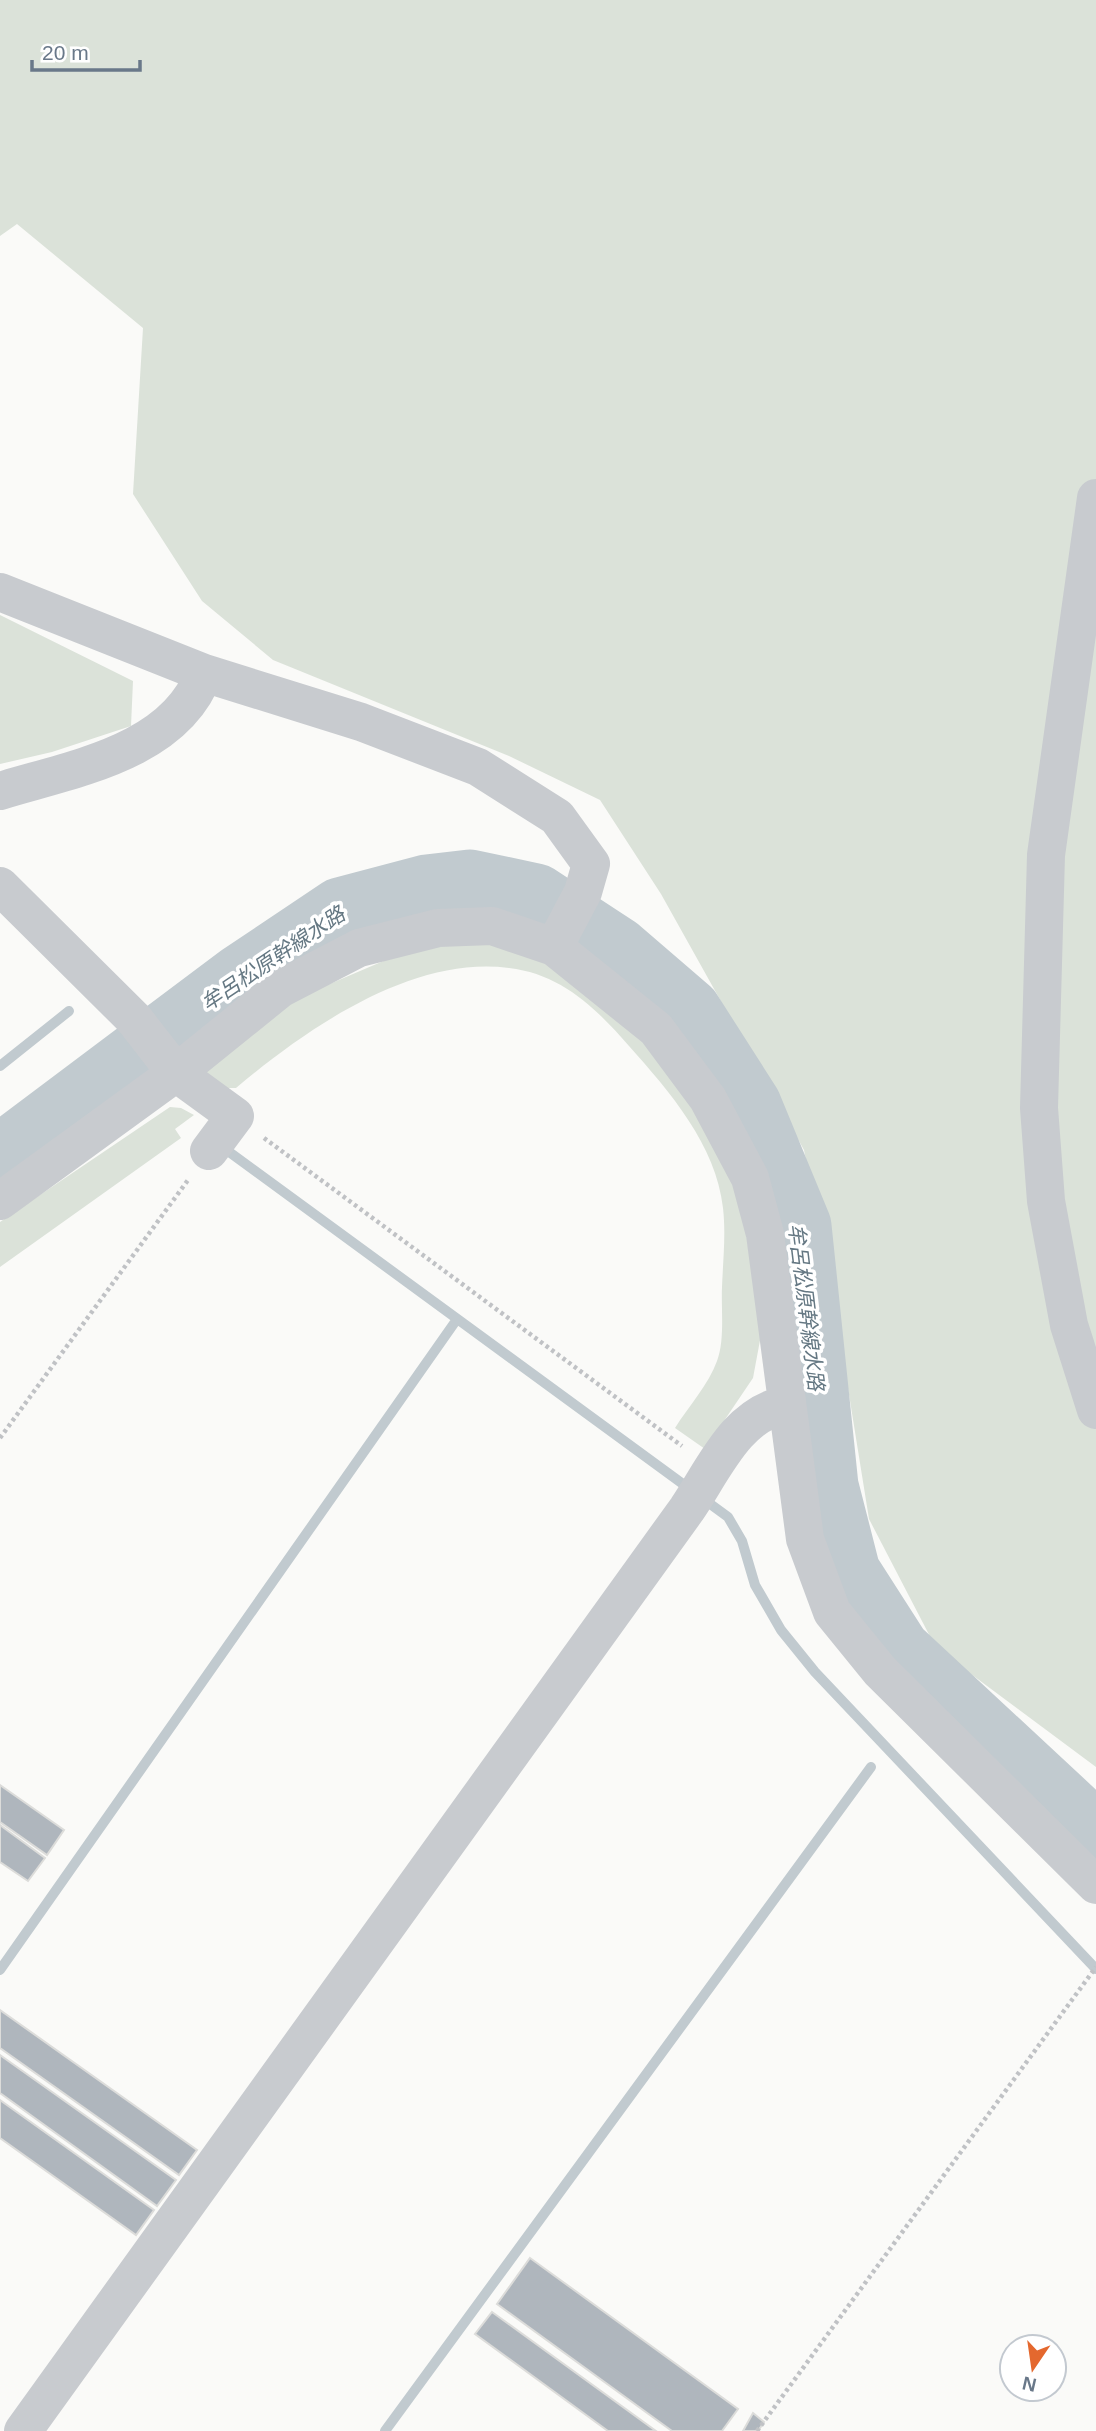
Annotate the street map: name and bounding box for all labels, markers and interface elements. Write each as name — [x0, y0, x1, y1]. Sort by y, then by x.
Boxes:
scale bar — [32, 28, 140, 72]
text: 20 m — [42, 41, 89, 64]
water label: 牟呂松原幹線水路 — [197, 901, 350, 1015]
water label: 牟呂松原幹線水路 — [785, 1222, 828, 1394]
north arrow — [998, 2333, 1068, 2403]
text: N — [1020, 2372, 1038, 2396]

